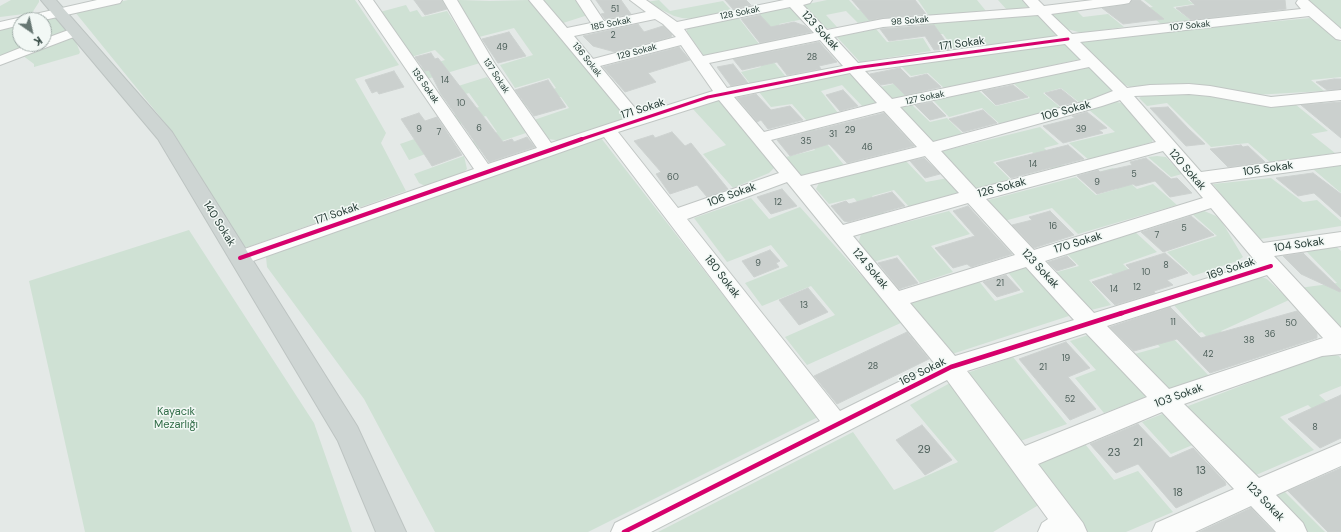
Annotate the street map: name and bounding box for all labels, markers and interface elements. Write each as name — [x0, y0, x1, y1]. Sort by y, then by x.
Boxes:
street label: 128 Sokak — [719, 4, 761, 22]
house number: 51 — [611, 5, 619, 15]
street label: 123 Sokak — [798, 9, 842, 53]
north arrow — [12, 12, 52, 52]
street label: 98 Sokak — [891, 14, 929, 28]
street label: 185 Sokak — [590, 15, 632, 33]
street label: 107 Sokak — [1169, 19, 1211, 33]
house number: 2 — [610, 31, 616, 41]
text: K — [31, 33, 45, 49]
street label: 171 Sokak — [938, 34, 986, 54]
street label: 136 Sokak — [570, 41, 604, 79]
street label: 129 Sokak — [616, 42, 658, 62]
house number: 49 — [496, 43, 508, 53]
house number: 28 — [807, 53, 817, 63]
street label: 137 Sokak — [480, 57, 512, 95]
street label: 138 Sokak — [409, 66, 441, 106]
house number: 14 — [441, 76, 449, 86]
street label: 127 Sokak — [905, 89, 945, 107]
street label: 171 Sokak — [619, 96, 667, 122]
street label: 106 Sokak — [1040, 98, 1092, 124]
house number: 10 — [457, 99, 465, 109]
house number: 6 — [476, 124, 482, 134]
house number: 9 — [416, 125, 422, 135]
house number: 39 — [1076, 125, 1086, 135]
house number: 29 — [845, 126, 855, 136]
house number: 7 — [437, 128, 441, 138]
house number: 31 — [829, 130, 837, 140]
house number: 35 — [801, 137, 811, 147]
house number: 46 — [861, 143, 873, 153]
street label: 120 Sokak — [1166, 147, 1208, 193]
street label: 105 Sokak — [1242, 159, 1294, 179]
house number: 14 — [1029, 160, 1037, 170]
house number: 5 — [1131, 170, 1137, 180]
house number: 60 — [667, 173, 679, 183]
street label: 126 Sokak — [976, 175, 1028, 201]
house number: 9 — [1094, 178, 1100, 188]
street label: 106 Sokak — [706, 180, 758, 210]
house number: 12 — [774, 198, 782, 208]
street label: 140 Sokak — [200, 199, 238, 249]
street label: 171 Sokak — [313, 200, 361, 228]
house number: 16 — [1049, 222, 1057, 232]
house number: 5 — [1181, 224, 1187, 234]
street label: 170 Sokak — [1052, 229, 1104, 257]
house number: 7 — [1155, 231, 1159, 241]
street label: 104 Sokak — [1273, 235, 1325, 255]
street label: 124 Sokak — [849, 246, 891, 292]
street label: 123 Sokak — [1018, 247, 1062, 291]
street label: 180 Sokak — [701, 253, 743, 301]
street label: 169 Sokak — [1205, 255, 1257, 283]
house number: 9 — [755, 259, 761, 269]
house number: 8 — [1163, 261, 1169, 271]
house number: 10 — [1142, 268, 1150, 278]
house number: 21 — [996, 279, 1004, 289]
house number: 12 — [1133, 283, 1141, 293]
house number: 14 — [1110, 285, 1118, 295]
house number: 13 — [800, 301, 808, 311]
house number: 11 — [1170, 318, 1176, 328]
house number: 50 — [1285, 319, 1297, 329]
house number: 36 — [1265, 330, 1275, 340]
house number: 38 — [1244, 336, 1254, 346]
house number: 42 — [1203, 350, 1213, 360]
house number: 19 — [1062, 354, 1070, 364]
street label: 169 Sokak — [898, 355, 948, 389]
house number: 28 — [868, 362, 878, 372]
house number: 21 — [1039, 363, 1047, 373]
street label: 103 Sokak — [1153, 381, 1205, 411]
house number: 52 — [1065, 395, 1075, 405]
park label: Kayacık Mezarlığı — [154, 405, 198, 431]
house number: 8 — [1312, 423, 1318, 433]
house number: 21 — [1133, 436, 1143, 450]
house number: 29 — [917, 443, 931, 457]
house number: 23 — [1108, 446, 1120, 460]
house number: 13 — [1196, 464, 1206, 478]
street label: 123 Sokak — [1243, 480, 1287, 524]
house number: 18 — [1173, 486, 1183, 500]

